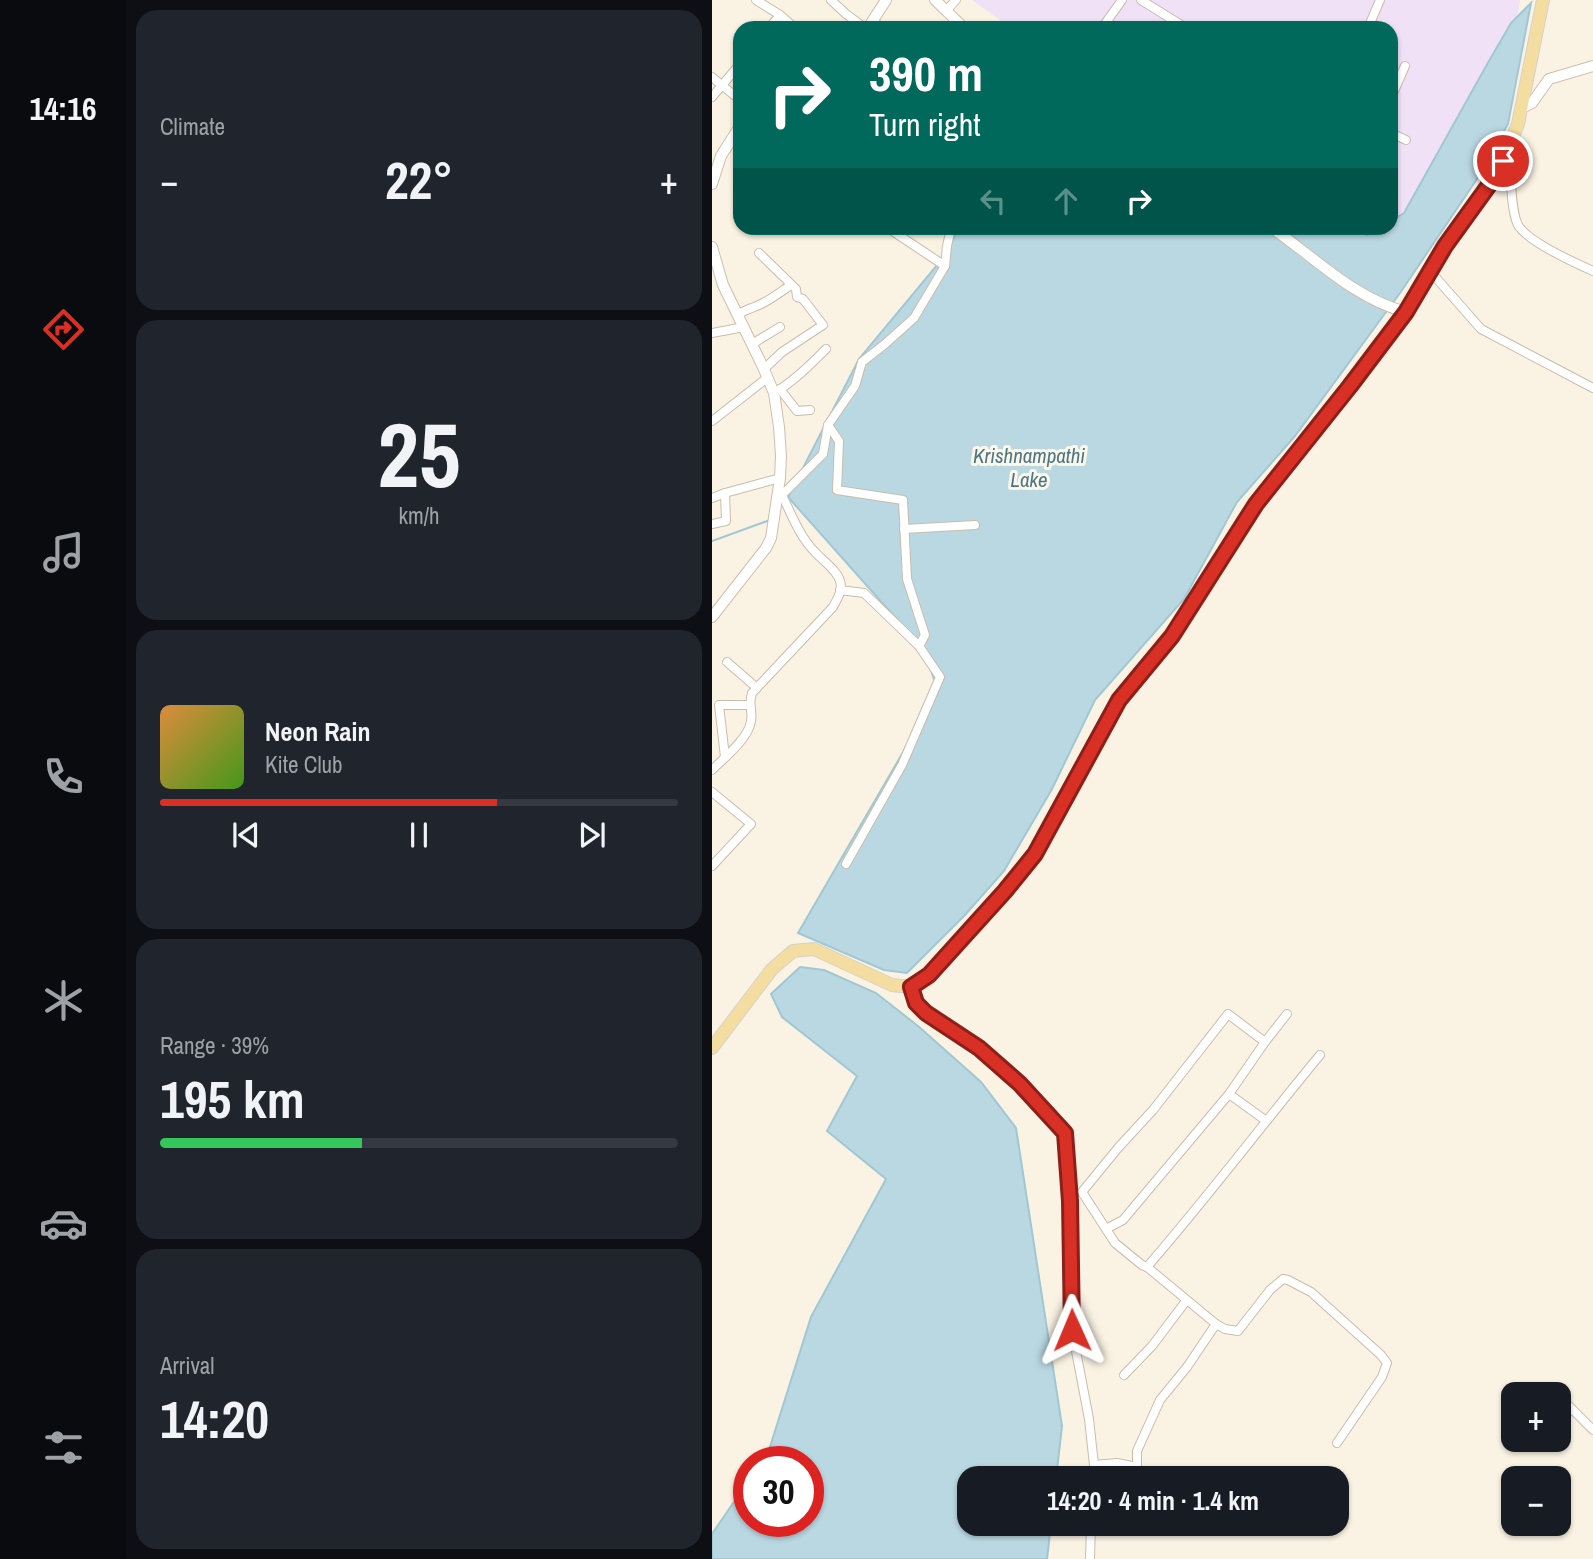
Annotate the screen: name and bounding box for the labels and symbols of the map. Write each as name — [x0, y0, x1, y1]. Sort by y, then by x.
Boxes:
pin — [1473, 131, 1533, 191]
water label: Krishnampathi Lake — [973, 441, 1085, 494]
position arrow — [1035, 1293, 1109, 1367]
speed limit sign: 30 — [733, 1446, 824, 1537]

